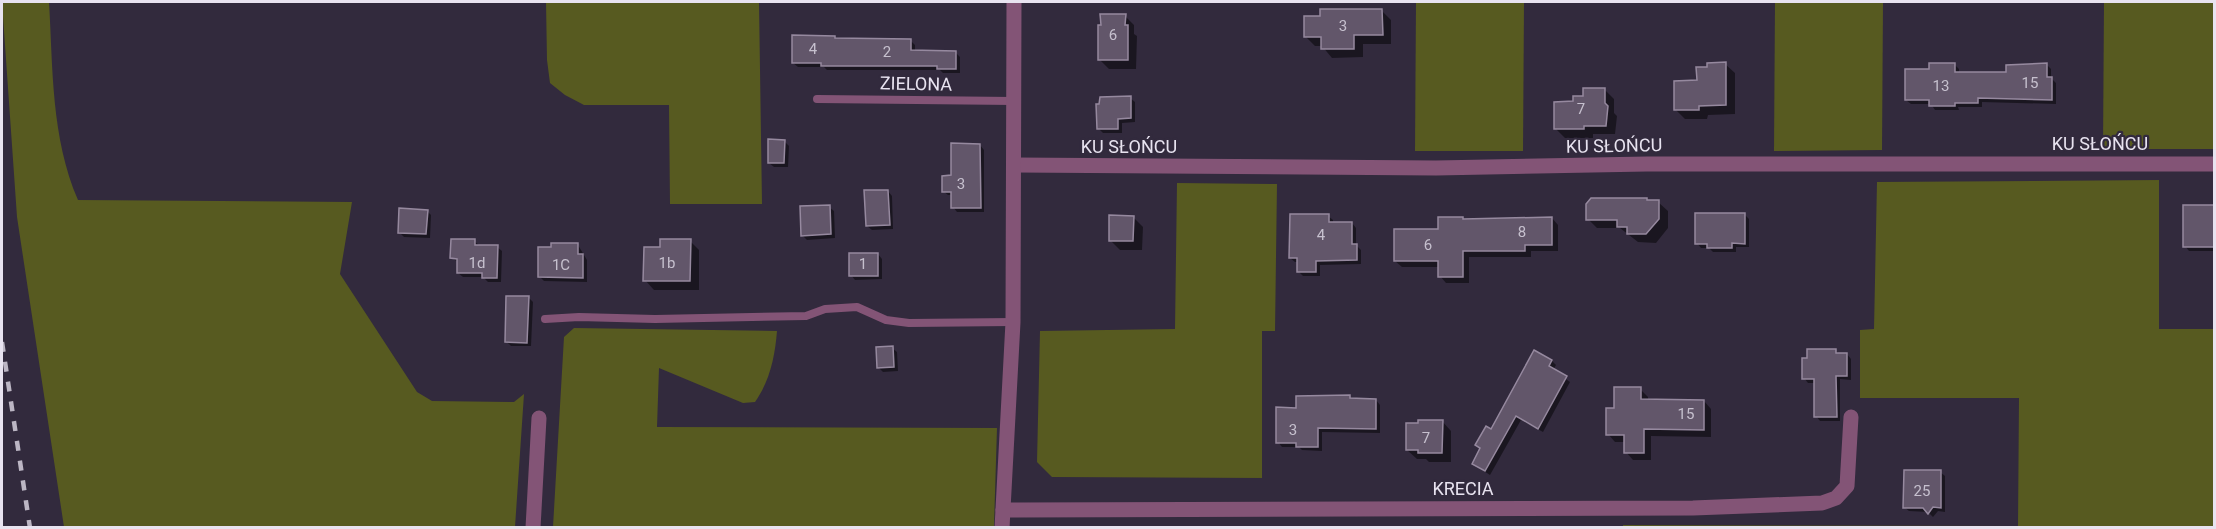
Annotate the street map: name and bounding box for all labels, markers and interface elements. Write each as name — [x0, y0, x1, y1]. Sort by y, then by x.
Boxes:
house number: 3 — [1339, 17, 1347, 35]
house number: 6 — [1109, 26, 1117, 44]
house number: 4 — [809, 40, 818, 58]
house number: 2 — [883, 43, 891, 61]
street label: ZIELONA — [880, 72, 953, 95]
house number: 15 — [2022, 74, 2038, 92]
house number: 13 — [1933, 77, 1949, 95]
house number: 7 — [1577, 100, 1585, 118]
street label: KU SŁOŃCU — [2052, 133, 2148, 154]
street label: KU SŁOŃCU — [1566, 134, 1662, 157]
street label: KU SŁOŃCU — [1081, 136, 1177, 157]
house number: 3 — [957, 175, 965, 193]
house number: 8 — [1518, 223, 1526, 241]
house number: 4 — [1317, 226, 1326, 244]
house number: 6 — [1424, 236, 1432, 254]
house number: 1d — [469, 254, 485, 272]
house number: 1b — [659, 254, 675, 272]
house number: 1 — [859, 255, 867, 273]
house number: 1C — [552, 256, 570, 274]
house number: 15 — [1678, 405, 1694, 423]
house number: 3 — [1289, 421, 1297, 439]
house number: 7 — [1422, 429, 1430, 447]
street label: KRECIA — [1432, 478, 1494, 499]
house number: 25 — [1914, 482, 1930, 500]

